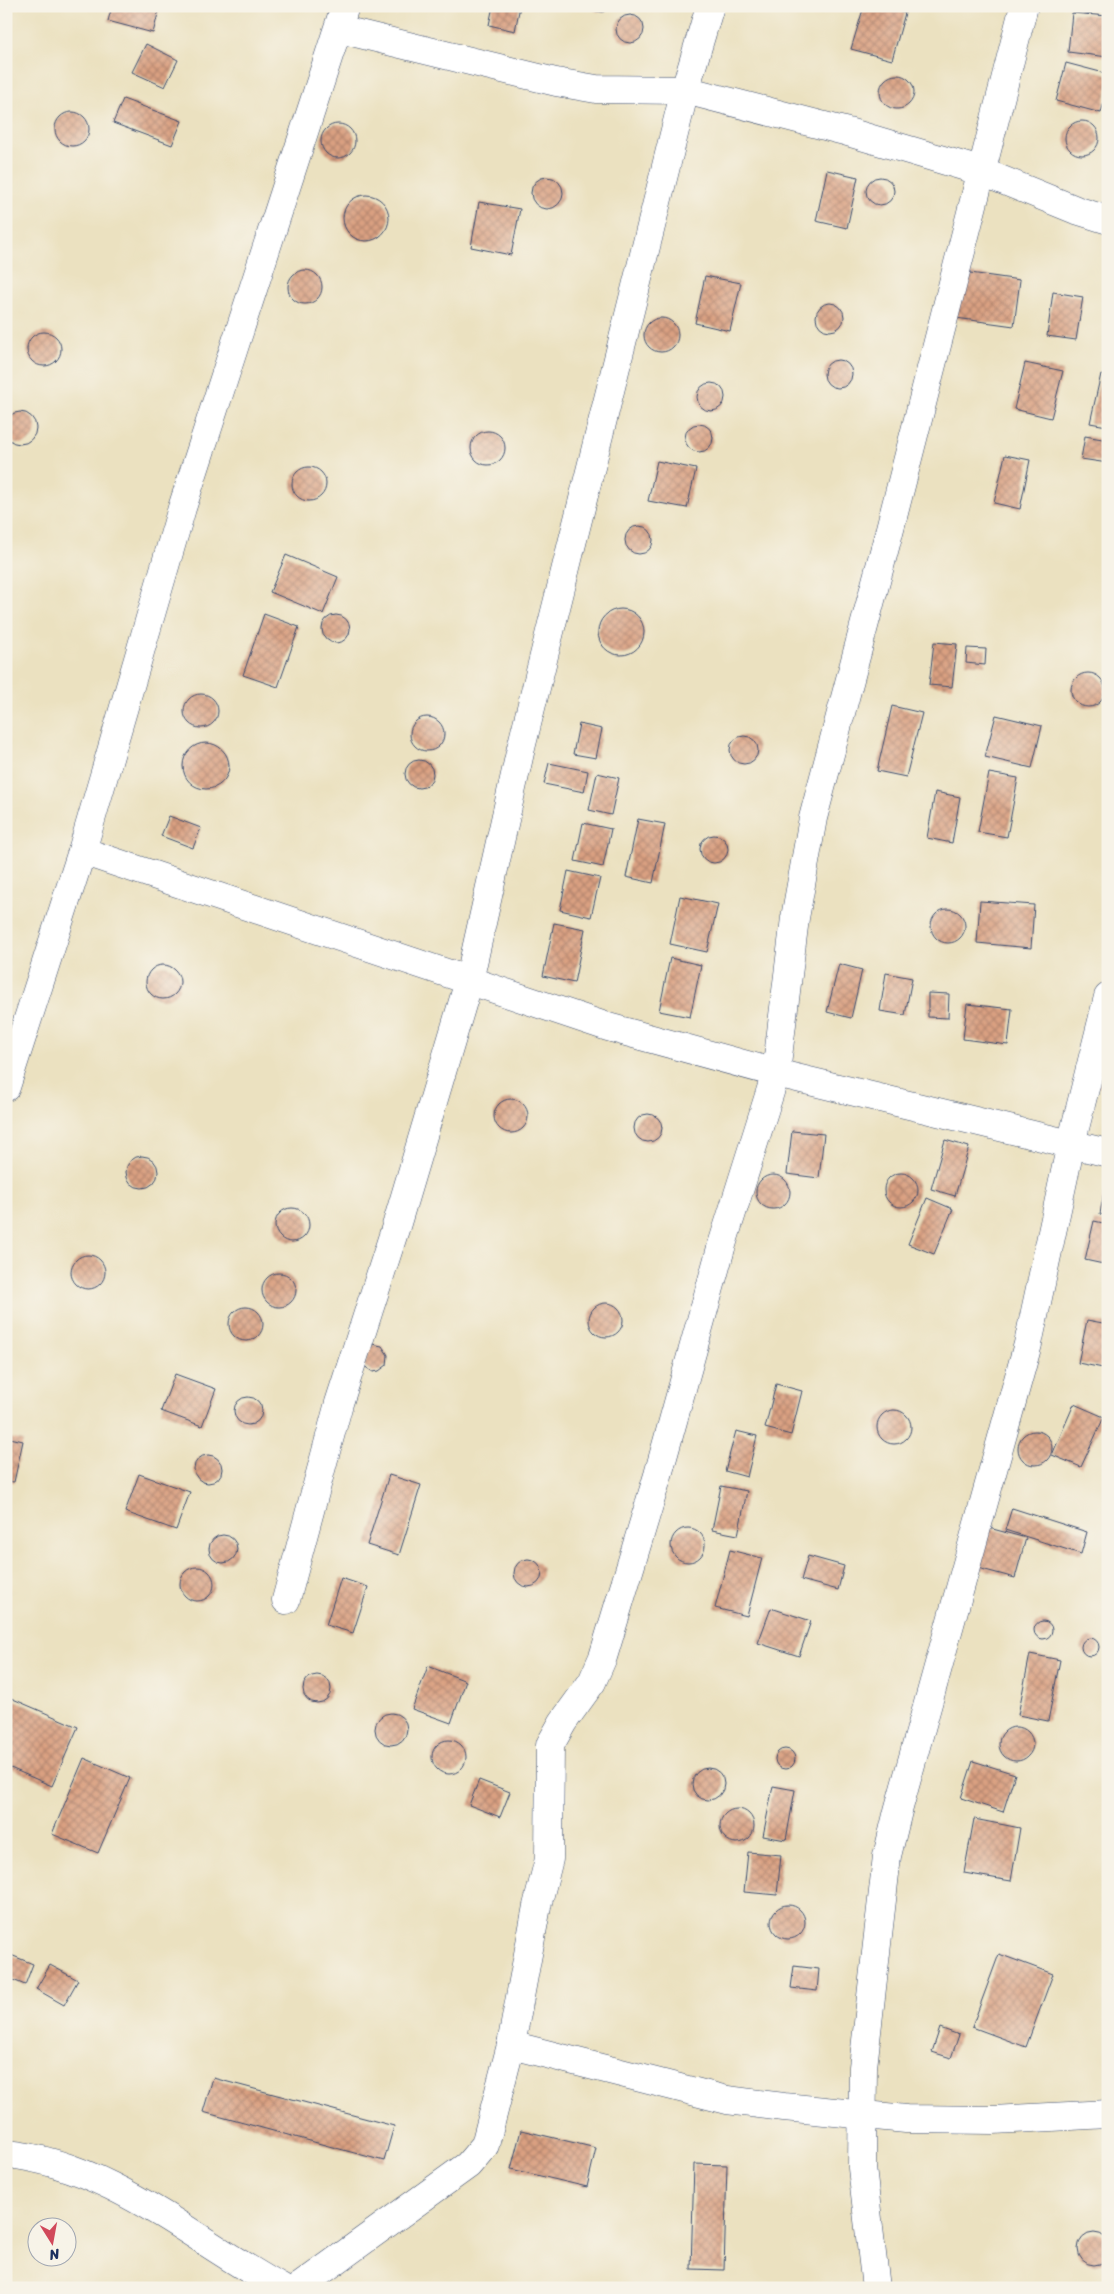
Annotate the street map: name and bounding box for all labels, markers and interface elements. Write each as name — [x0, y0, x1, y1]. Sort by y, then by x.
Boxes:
north arrow — [28, 2216, 78, 2266]
text: N — [47, 2241, 63, 2268]

